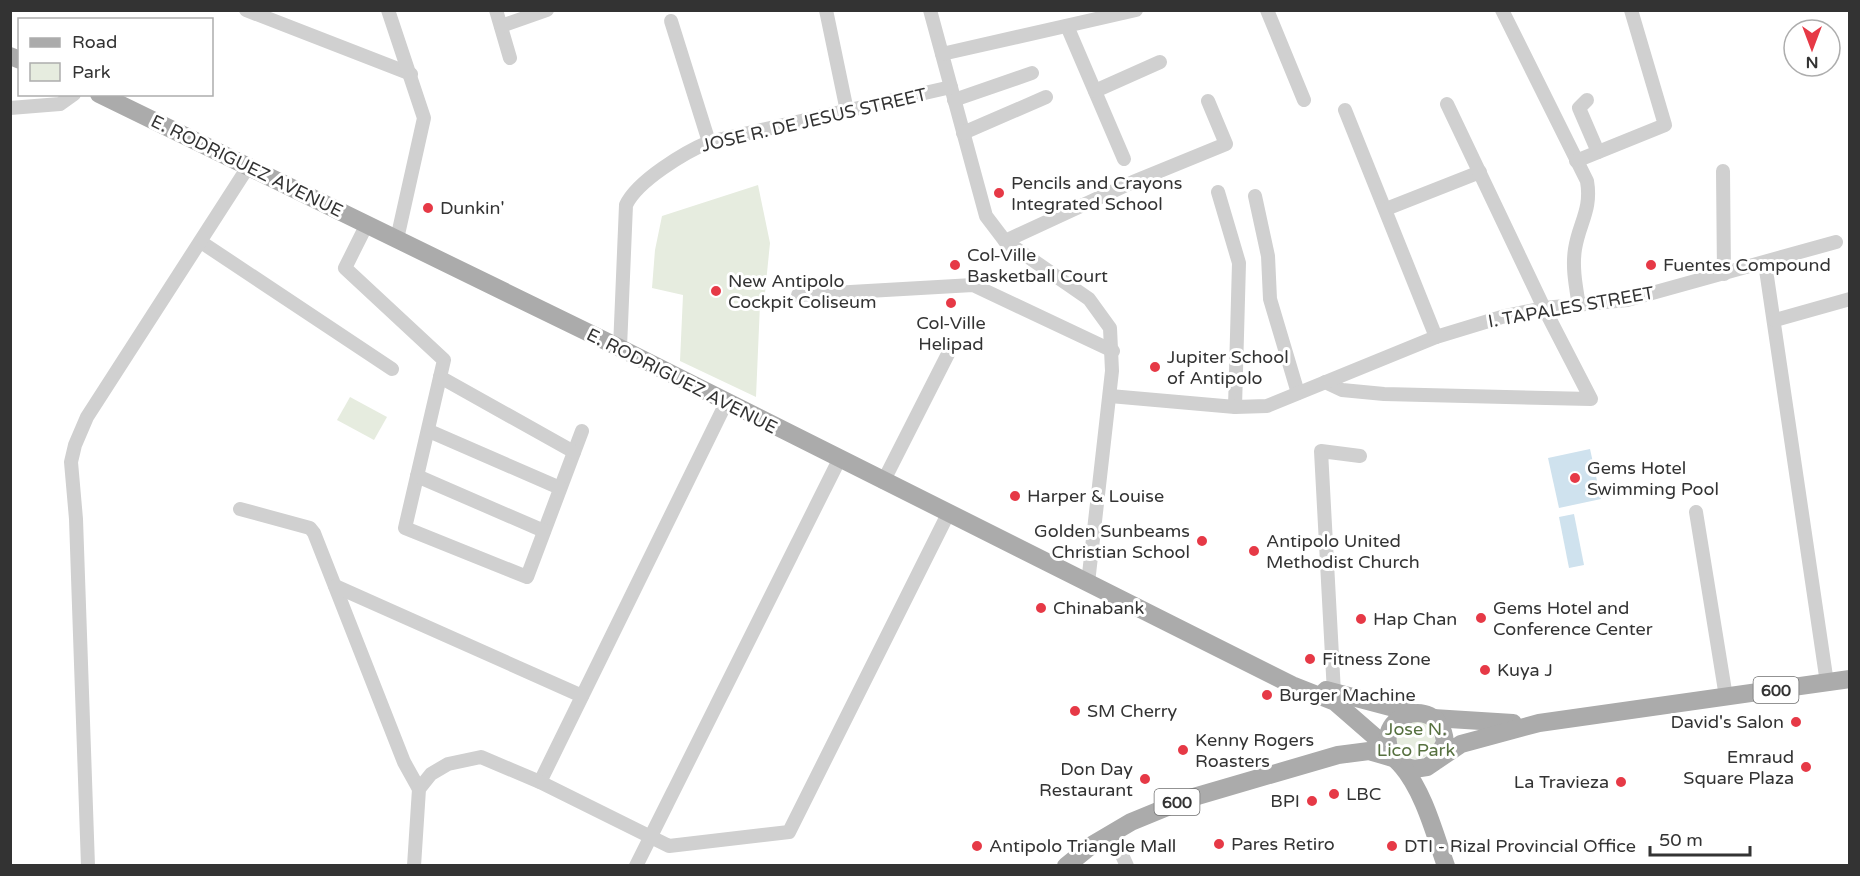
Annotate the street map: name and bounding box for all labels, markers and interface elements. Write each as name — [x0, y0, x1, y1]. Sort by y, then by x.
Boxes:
legend — [18, 18, 213, 96]
north arrow — [1782, 18, 1842, 78]
text: Road — [72, 31, 117, 53]
text: N — [1806, 52, 1818, 72]
text: Park — [72, 61, 111, 83]
street label: JOSE R. DE JESUS STREET — [699, 83, 929, 157]
street label: E. RODRIGUEZ AVENUE — [147, 110, 347, 222]
place label: Pencils and Crayons Integrated School — [1011, 172, 1182, 215]
marker: Pencils and Crayons Integrated School — [992, 186, 1006, 200]
place label: Dunkin' — [440, 197, 505, 219]
marker: Dunkin' — [421, 201, 435, 215]
place label: Col-Ville Basketball Court — [967, 244, 1108, 287]
place label: Fuentes Compound — [1663, 254, 1831, 276]
marker: Col-Ville Basketball Court — [948, 258, 962, 272]
marker: Fuentes Compound — [1644, 258, 1658, 272]
place label: New Antipolo Cockpit Coliseum — [728, 270, 876, 313]
street label: I. TAPALES STREET — [1486, 282, 1656, 332]
marker: New Antipolo Cockpit Coliseum — [709, 284, 723, 298]
marker: Col-Ville Helipad — [944, 296, 958, 310]
place label: Col-Ville Helipad — [916, 312, 986, 355]
street label: E. RODRIGUEZ AVENUE — [583, 323, 781, 439]
place label: Jupiter School of Antipolo — [1167, 346, 1289, 389]
marker: Jupiter School of Antipolo — [1148, 360, 1162, 374]
place label: Gems Hotel Swimming Pool — [1587, 457, 1719, 500]
marker: Gems Hotel Swimming Pool — [1568, 471, 1582, 485]
place label: Harper & Louise — [1027, 485, 1164, 507]
marker: Harper & Louise — [1008, 489, 1022, 503]
place label: Golden Sunbeams Christian School — [1034, 520, 1190, 563]
place label: Antipolo United Methodist Church — [1266, 530, 1420, 573]
marker: Golden Sunbeams Christian School — [1195, 534, 1209, 548]
marker: Antipolo United Methodist Church — [1247, 544, 1261, 558]
place label: Chinabank — [1053, 597, 1144, 619]
place label: Gems Hotel and Conference Center — [1493, 597, 1653, 640]
marker: Chinabank — [1034, 601, 1048, 615]
place label: Hap Chan — [1373, 608, 1457, 630]
marker: Gems Hotel and Conference Center — [1474, 611, 1488, 625]
marker: Hap Chan — [1354, 612, 1368, 626]
place label: Fitness Zone — [1322, 648, 1431, 670]
marker: Fitness Zone — [1303, 652, 1317, 666]
place label: Kuya J — [1497, 659, 1553, 681]
marker: Kuya J — [1478, 663, 1492, 677]
road number: 600 — [1754, 677, 1798, 703]
place label: Burger Machine — [1279, 684, 1416, 706]
marker: Burger Machine — [1260, 688, 1274, 702]
place label: SM Cherry — [1087, 700, 1178, 722]
marker: SM Cherry — [1068, 704, 1082, 718]
place label: David's Salon — [1670, 711, 1784, 733]
marker: David's Salon — [1789, 715, 1803, 729]
park label: Jose N. Lico Park — [1377, 718, 1455, 761]
place label: Kenny Rogers Roasters — [1195, 729, 1314, 772]
marker: Kenny Rogers Roasters — [1176, 743, 1190, 757]
place label: Emraud Square Plaza — [1683, 746, 1794, 789]
place label: Don Day Restaurant — [1039, 758, 1133, 801]
marker: Emraud Square Plaza — [1799, 760, 1813, 774]
place label: La Travieza — [1514, 771, 1609, 793]
marker: Don Day Restaurant — [1138, 772, 1152, 786]
marker: La Travieza — [1614, 775, 1628, 789]
place label: LBC — [1346, 783, 1381, 805]
marker: LBC — [1327, 787, 1341, 801]
road number: 600 — [1154, 789, 1200, 815]
place label: BPI — [1270, 790, 1300, 812]
marker: BPI — [1305, 794, 1319, 808]
scale bar — [1650, 819, 1750, 857]
text: 50 m — [1659, 829, 1703, 851]
place label: Pares Retiro — [1231, 833, 1335, 855]
place label: Antipolo Triangle Mall — [989, 835, 1176, 857]
place label: DTI - Rizal Provincial Office — [1404, 835, 1636, 857]
marker: Pares Retiro — [1212, 837, 1226, 851]
marker: Antipolo Triangle Mall — [970, 839, 984, 853]
marker: DTI - Rizal Provincial Office — [1385, 839, 1399, 853]

